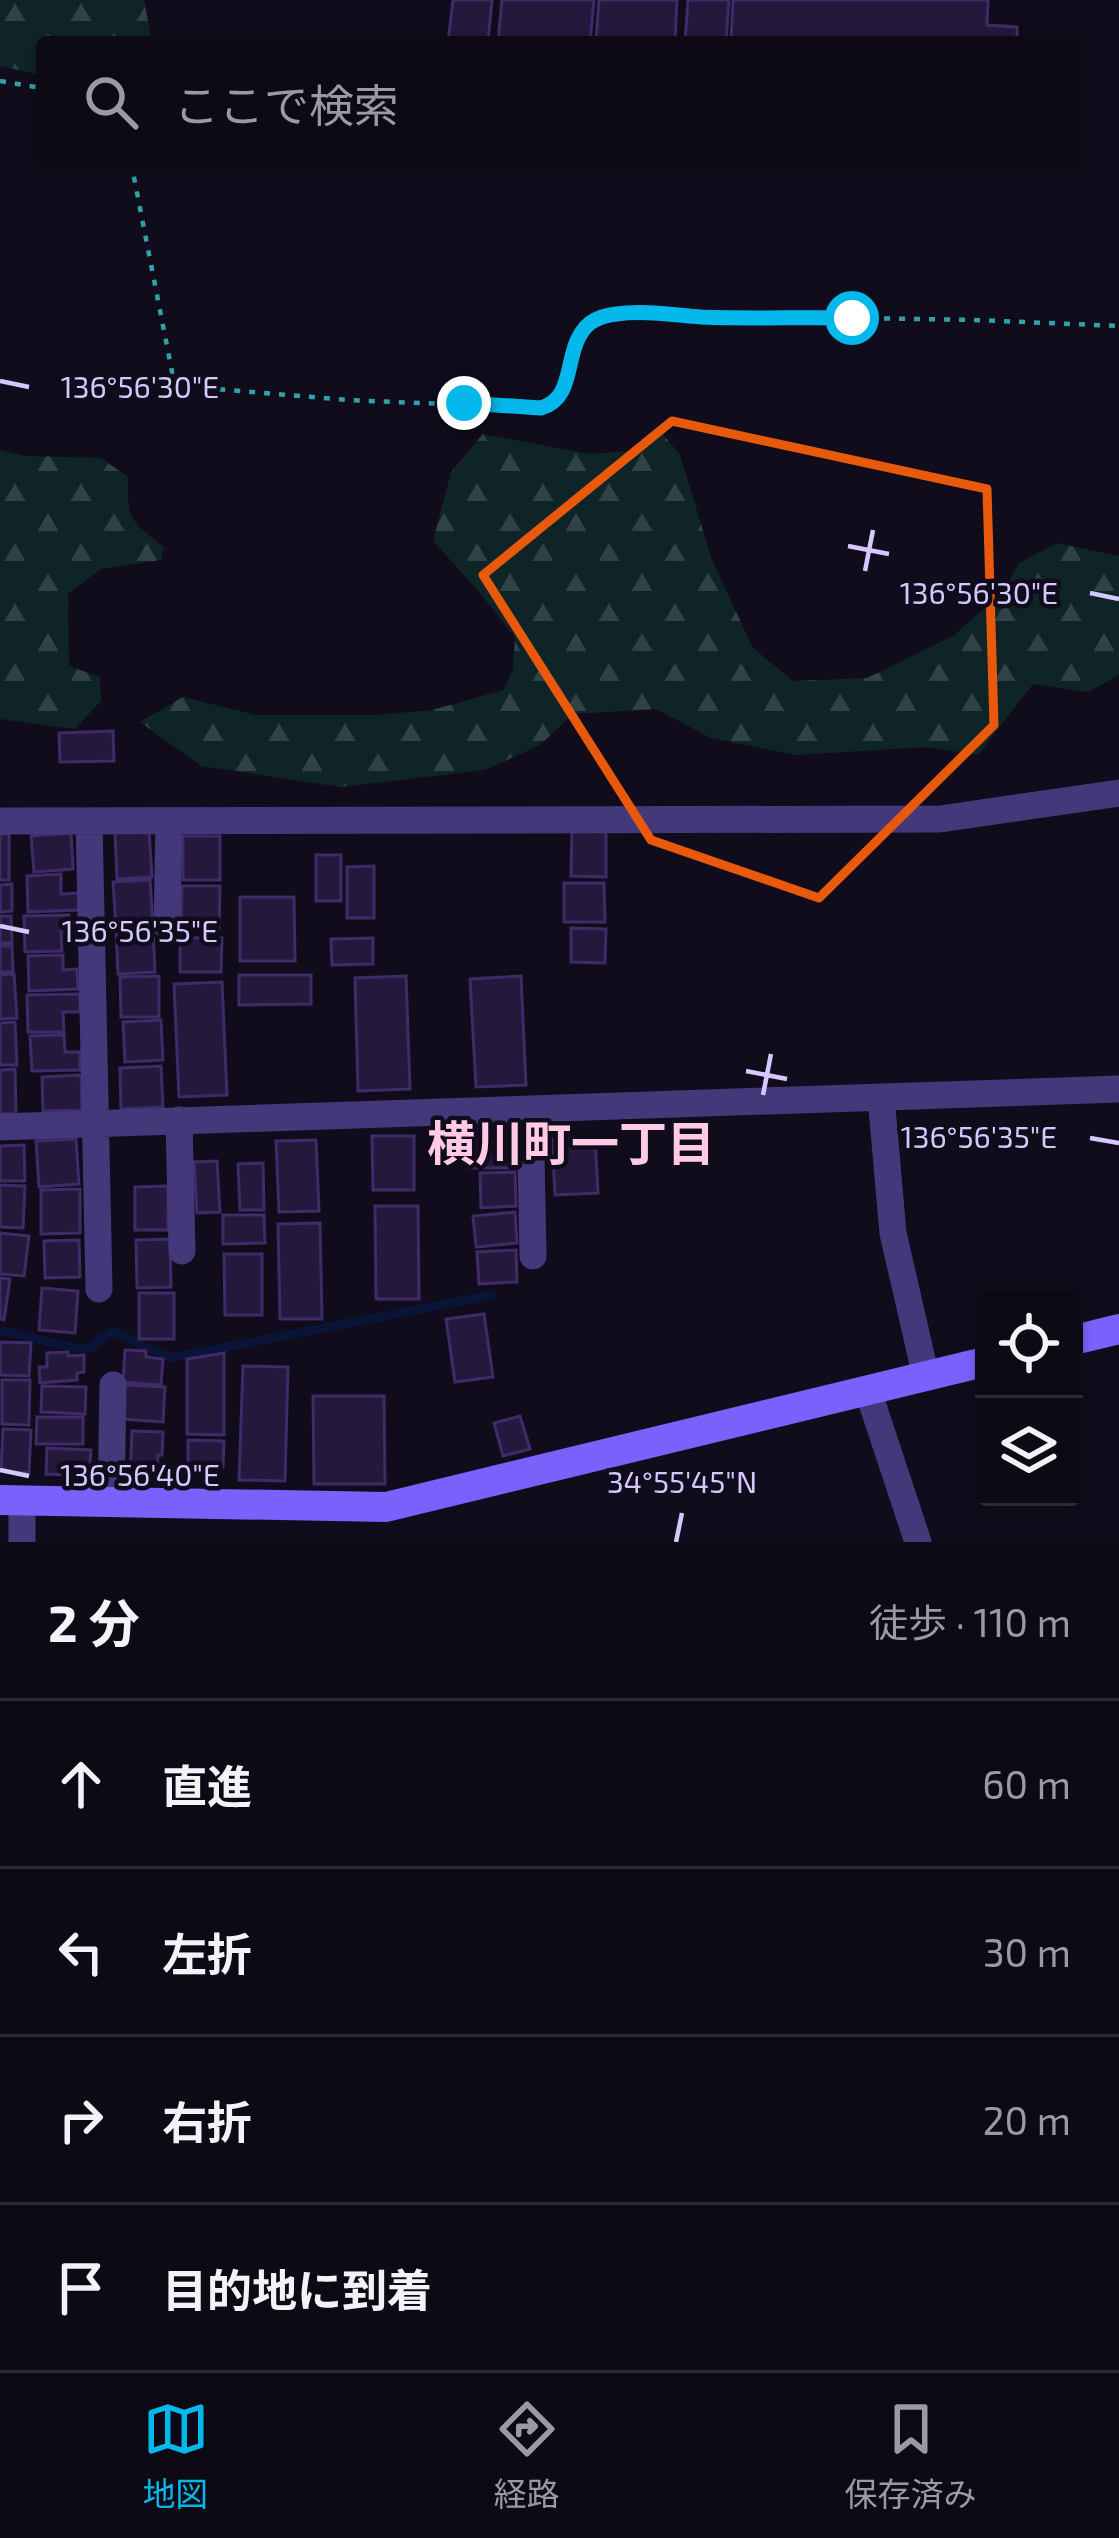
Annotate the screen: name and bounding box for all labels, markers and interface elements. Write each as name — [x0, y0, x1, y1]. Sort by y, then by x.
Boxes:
search box — [36, 36, 1083, 168]
icon: search — [78, 69, 144, 135]
text: ここで検索 — [174, 77, 399, 131]
route start — [825, 291, 879, 345]
text: 136°56'30"E — [61, 368, 219, 404]
route end — [437, 376, 491, 430]
text: 136°56'30"E — [900, 574, 1058, 610]
text: 136°56'35"E — [62, 912, 218, 948]
district label: 横川町一丁目 — [427, 1113, 715, 1171]
text: 136°56'35"E — [901, 1118, 1057, 1154]
map controls — [975, 1290, 1083, 1506]
button: locate — [975, 1290, 1083, 1398]
button: layers — [975, 1398, 1083, 1506]
text: 136°56'40"E — [60, 1456, 220, 1492]
text: 34°55'45"N — [607, 1463, 757, 1499]
text: 2 分 — [48, 1591, 140, 1652]
text: 徒歩 · 110 m — [869, 1598, 1071, 1645]
icon: ahead — [48, 1751, 114, 1817]
text: 直進 — [162, 1758, 252, 1812]
text: 60 m — [982, 1760, 1071, 1807]
icon: left — [48, 1919, 114, 1985]
text: 左折 — [162, 1926, 252, 1980]
text: 30 m — [983, 1928, 1071, 1975]
icon: right — [48, 2087, 114, 2153]
text: 右折 — [162, 2094, 252, 2148]
text: 20 m — [983, 2096, 1071, 2143]
icon: arrive — [48, 2255, 114, 2321]
text: 目的地に到着 — [162, 2262, 432, 2316]
tab: 地図 — [143, 2396, 209, 2516]
tab: 経路 — [494, 2396, 560, 2516]
tab: 保存済み — [845, 2396, 977, 2516]

